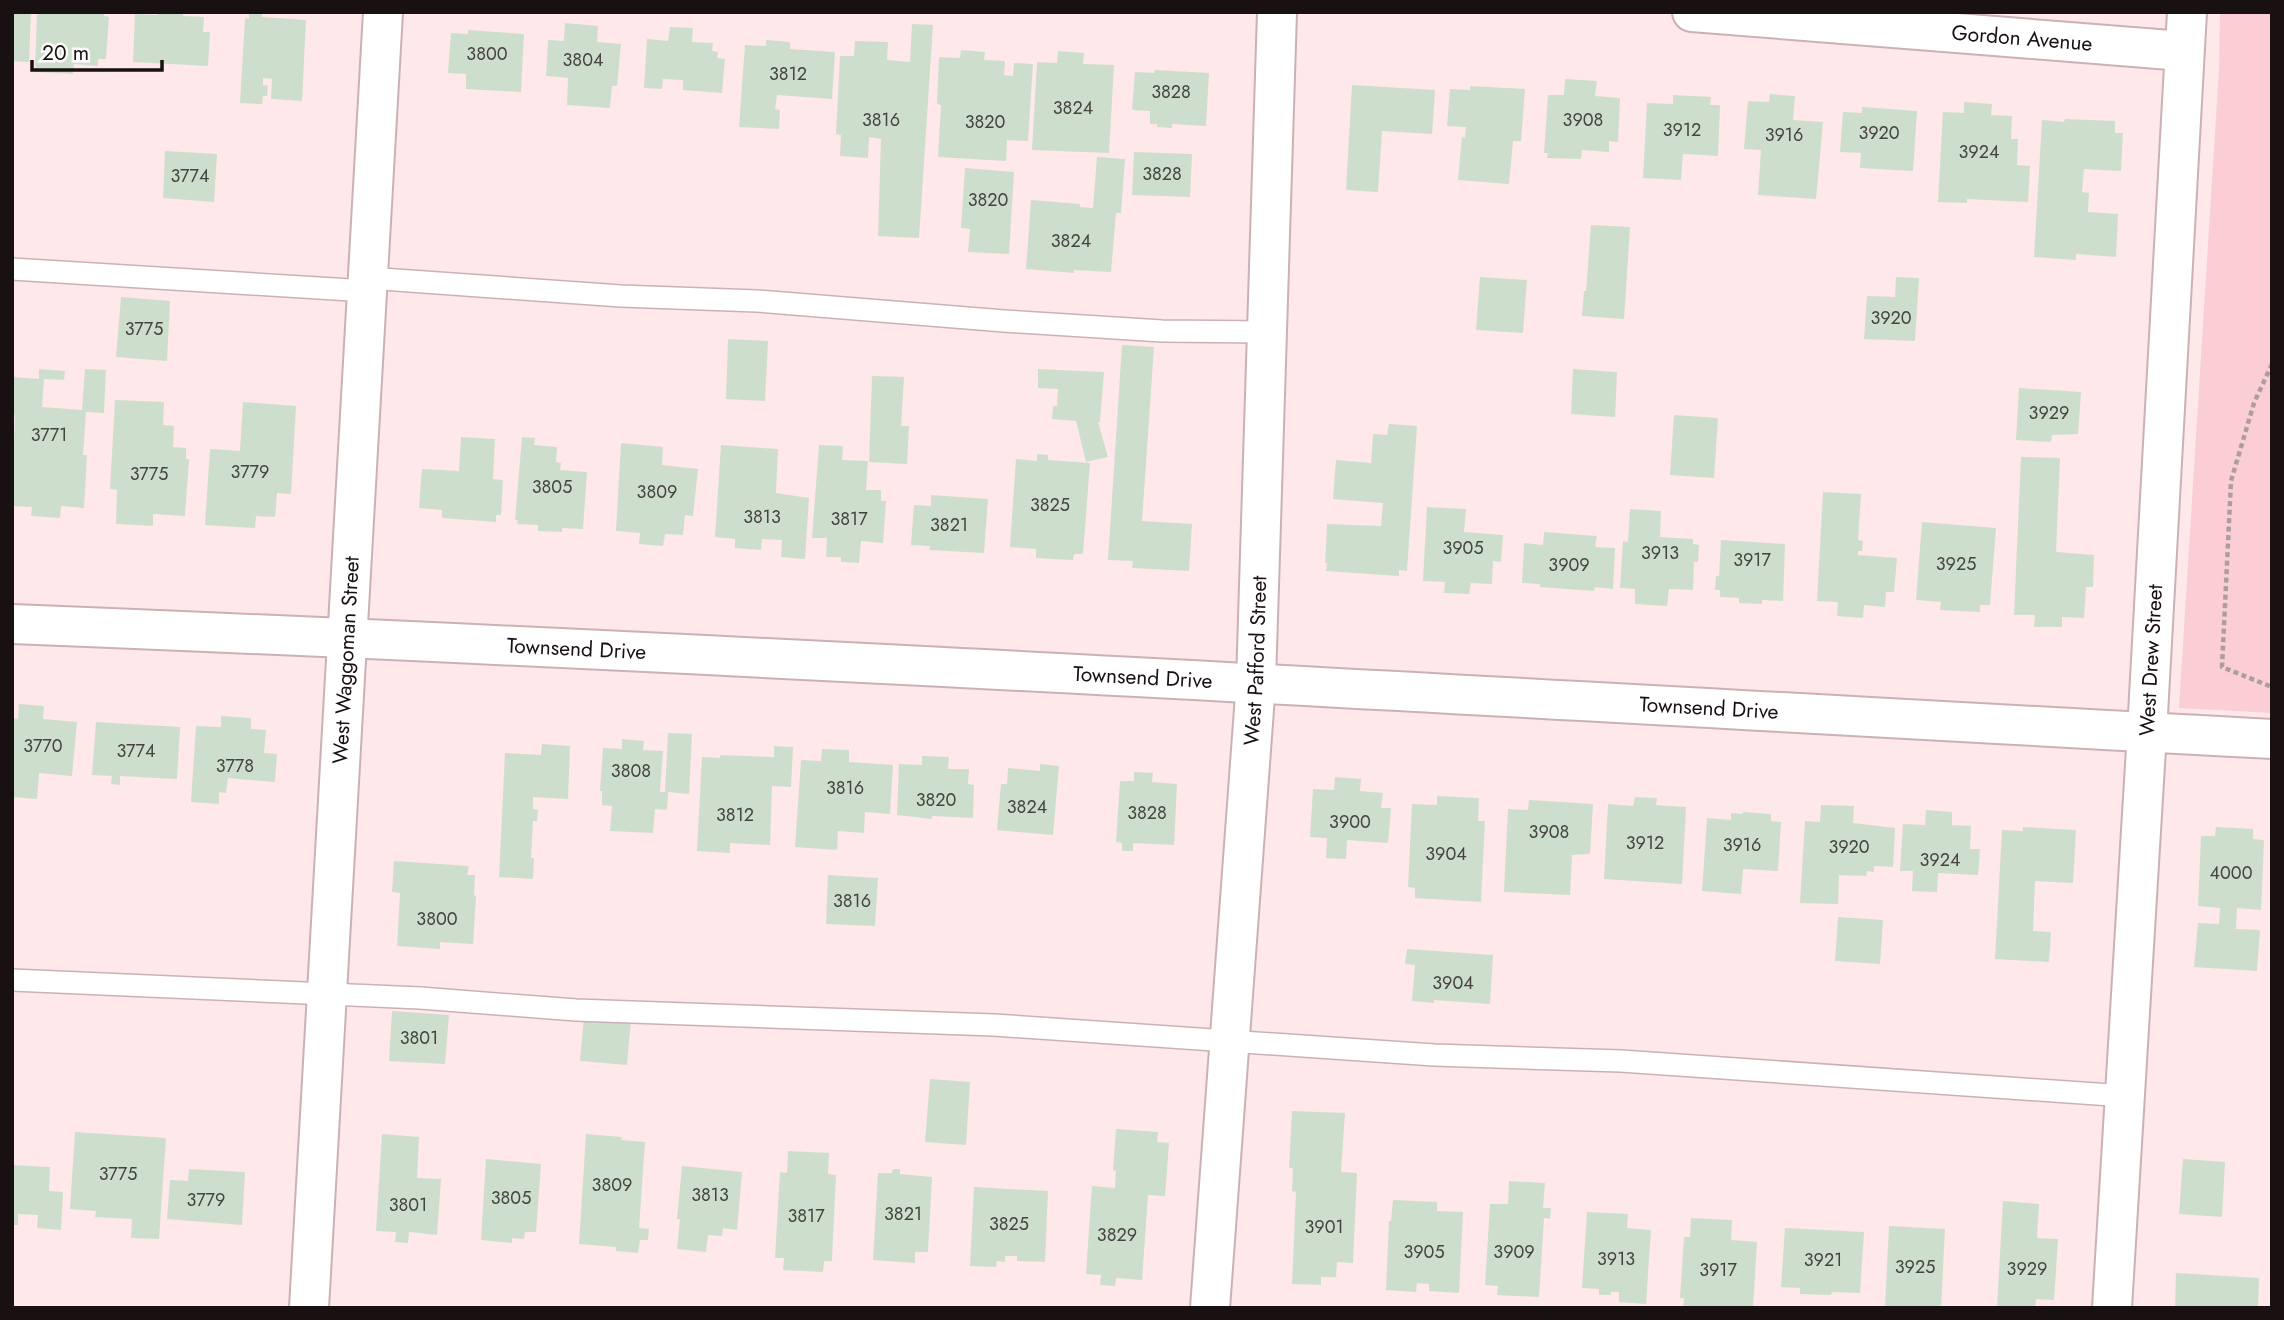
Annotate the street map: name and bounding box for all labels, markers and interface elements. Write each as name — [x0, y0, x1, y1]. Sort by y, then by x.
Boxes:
street label: Gordon Avenue — [1950, 18, 2094, 59]
scale bar — [32, 28, 161, 72]
text: 20 m — [42, 38, 89, 68]
house number: 3800 — [466, 41, 508, 67]
house number: 3804 — [563, 47, 603, 73]
house number: 3812 — [769, 61, 807, 87]
house number: 3828 — [1151, 79, 1191, 105]
house number: 3824 — [1053, 95, 1093, 121]
house number: 3816 — [862, 107, 900, 133]
house number: 3908 — [1563, 107, 1603, 133]
house number: 3820 — [965, 109, 1006, 135]
house number: 3912 — [1663, 117, 1701, 143]
house number: 3920 — [1858, 120, 1900, 146]
house number: 3916 — [1765, 122, 1803, 148]
house number: 3924 — [1959, 139, 1999, 165]
house number: 3828 — [1142, 161, 1182, 187]
house number: 3774 — [171, 163, 209, 189]
house number: 3820 — [968, 187, 1009, 213]
house number: 3824 — [1051, 228, 1091, 254]
house number: 3920 — [1870, 305, 1912, 331]
house number: 3775 — [125, 316, 163, 342]
house number: 3929 — [2029, 400, 2069, 426]
house number: 3771 — [31, 422, 67, 448]
house number: 3779 — [231, 459, 269, 485]
house number: 3775 — [130, 461, 168, 487]
house number: 3805 — [532, 474, 572, 500]
house number: 3809 — [637, 479, 677, 505]
house number: 3825 — [1030, 492, 1070, 518]
house number: 3813 — [743, 504, 781, 530]
house number: 3817 — [830, 506, 868, 532]
house number: 3821 — [930, 512, 968, 538]
house number: 3905 — [1442, 535, 1484, 561]
house number: 3913 — [1641, 540, 1679, 566]
house number: 3917 — [1733, 547, 1771, 573]
house number: 3925 — [1936, 551, 1976, 577]
house number: 3909 — [1548, 552, 1590, 578]
street label: West Waggoman Street — [325, 555, 367, 765]
street label: West Pafford Street — [1236, 575, 1274, 747]
street label: West Drew Street — [2132, 583, 2170, 737]
street label: Townsend Drive — [506, 631, 647, 667]
street label: Townsend Drive — [1072, 659, 1213, 696]
street label: Townsend Drive — [1638, 689, 1780, 727]
house number: 3770 — [23, 733, 63, 759]
house number: 3774 — [117, 738, 155, 764]
house number: 3778 — [216, 753, 254, 779]
house number: 3808 — [611, 758, 651, 784]
house number: 3816 — [826, 775, 864, 801]
house number: 3820 — [916, 787, 957, 813]
house number: 3824 — [1007, 794, 1047, 820]
house number: 3828 — [1127, 800, 1167, 826]
house number: 3812 — [716, 802, 754, 828]
house number: 3900 — [1329, 809, 1371, 835]
house number: 3908 — [1529, 819, 1569, 845]
house number: 3912 — [1626, 830, 1664, 856]
house number: 3916 — [1723, 832, 1761, 858]
house number: 3920 — [1828, 834, 1870, 860]
house number: 3904 — [1425, 841, 1467, 867]
house number: 3924 — [1920, 847, 1960, 873]
house number: 4000 — [2210, 860, 2253, 886]
house number: 3816 — [833, 888, 871, 914]
house number: 3800 — [416, 906, 458, 932]
house number: 3904 — [1432, 970, 1474, 996]
house number: 3801 — [400, 1025, 438, 1051]
house number: 3775 — [99, 1161, 137, 1187]
house number: 3809 — [592, 1172, 632, 1198]
house number: 3813 — [691, 1182, 729, 1208]
house number: 3805 — [491, 1185, 531, 1211]
house number: 3779 — [187, 1187, 225, 1213]
house number: 3801 — [389, 1192, 427, 1218]
house number: 3821 — [884, 1201, 922, 1227]
house number: 3817 — [787, 1203, 825, 1229]
house number: 3825 — [989, 1211, 1029, 1237]
house number: 3901 — [1304, 1214, 1344, 1240]
house number: 3829 — [1097, 1222, 1137, 1248]
house number: 3905 — [1403, 1239, 1445, 1265]
house number: 3909 — [1493, 1239, 1535, 1265]
house number: 3913 — [1597, 1246, 1635, 1272]
house number: 3921 — [1804, 1247, 1842, 1273]
house number: 3925 — [1895, 1254, 1935, 1280]
house number: 3929 — [2007, 1256, 2047, 1282]
house number: 3917 — [1699, 1257, 1737, 1283]

